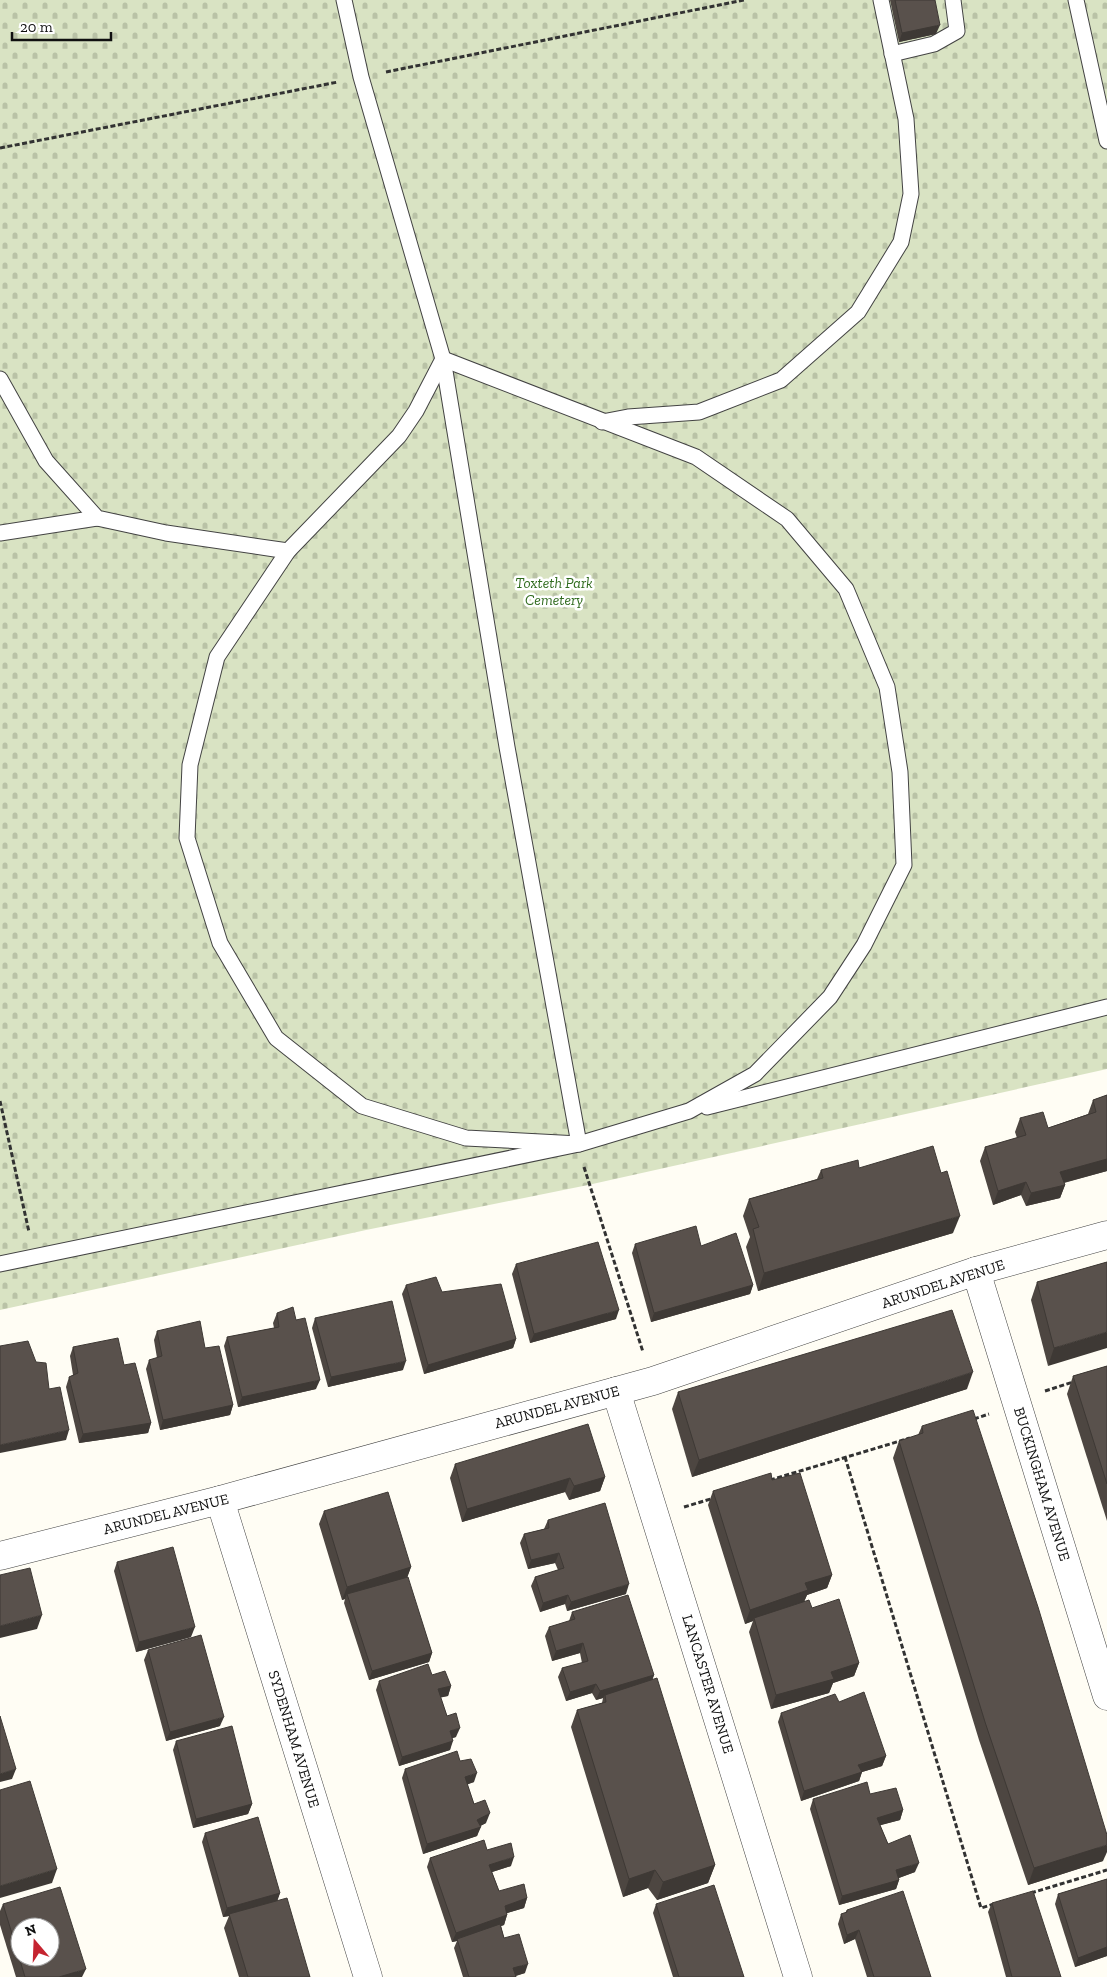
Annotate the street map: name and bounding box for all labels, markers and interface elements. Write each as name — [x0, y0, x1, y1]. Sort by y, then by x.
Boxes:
scale bar — [12, 10, 111, 42]
text: 20 m — [20, 18, 53, 36]
park label: Toxteth Park Cemetery — [515, 574, 593, 609]
street label: ARUNDEL AVENUE — [879, 1256, 1007, 1312]
street label: ARUNDEL AVENUE — [493, 1382, 622, 1432]
street label: BUCKINGHAM AVENUE — [1010, 1405, 1074, 1563]
street label: ARUNDEL AVENUE — [101, 1490, 231, 1538]
street label: LANCASTER AVENUE — [678, 1612, 738, 1756]
street label: SYDENHAM AVENUE — [265, 1668, 324, 1810]
north arrow — [10, 1917, 60, 1967]
text: N — [23, 1920, 39, 1940]

